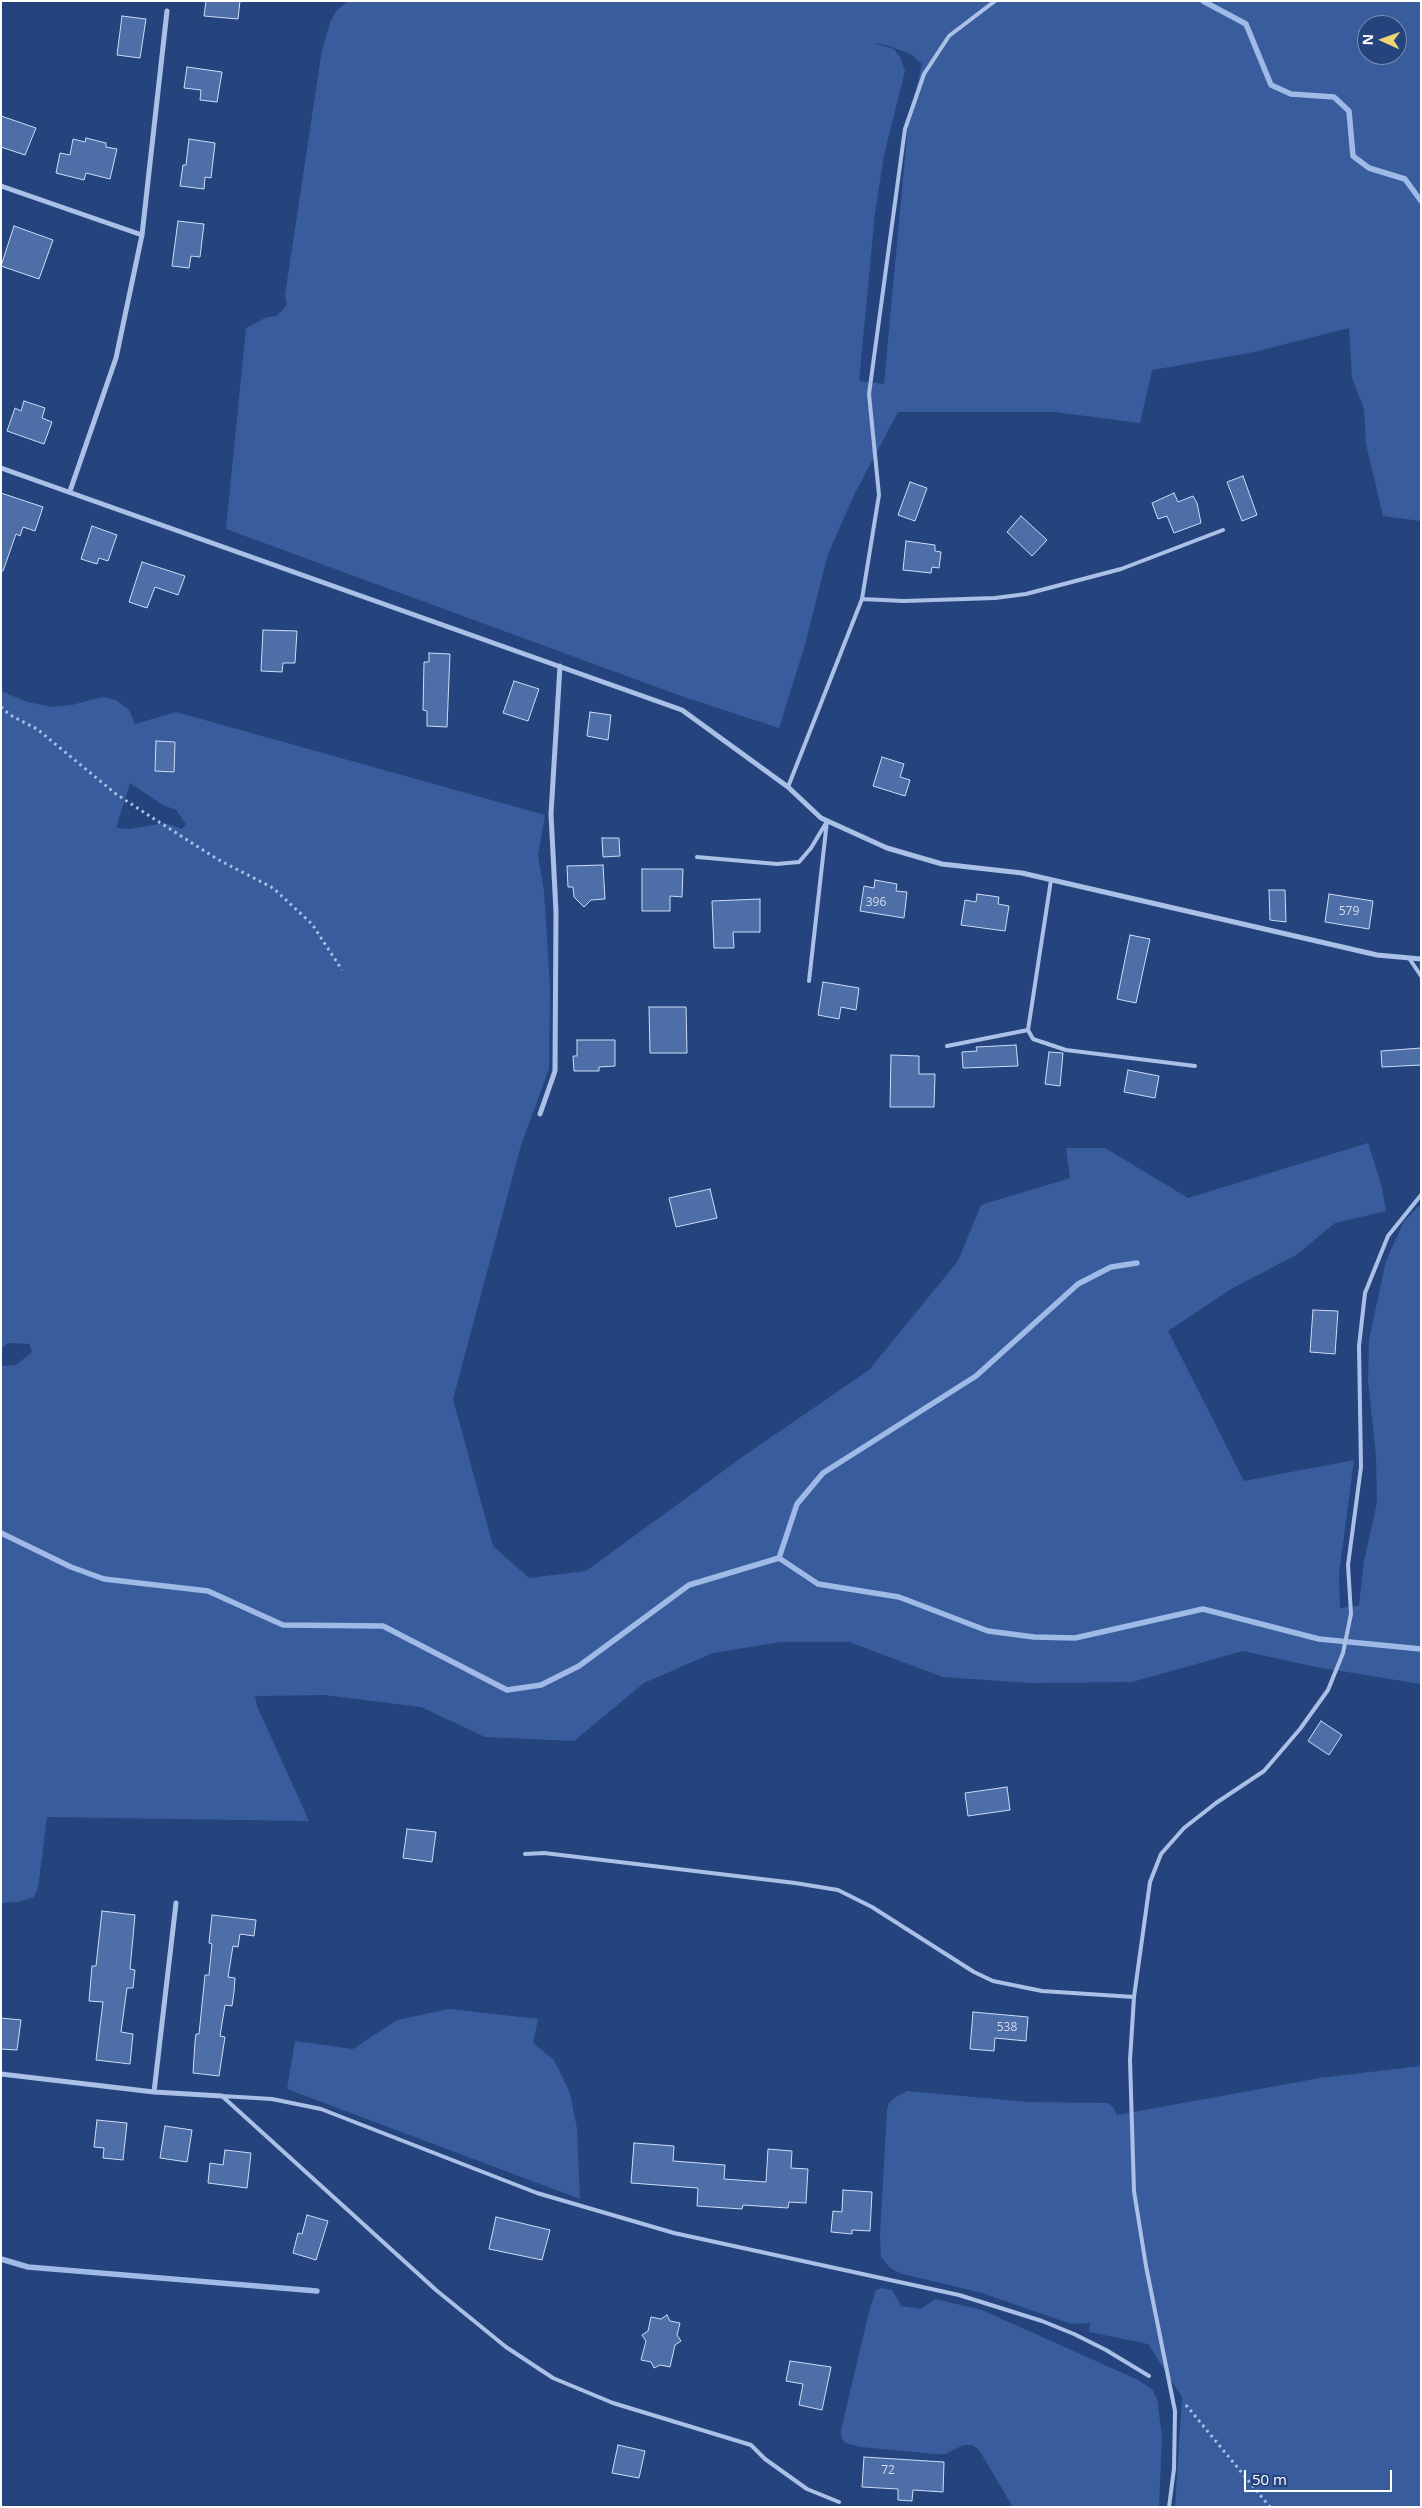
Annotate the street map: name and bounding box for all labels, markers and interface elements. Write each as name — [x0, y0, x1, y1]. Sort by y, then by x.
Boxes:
north arrow — [1357, 15, 1407, 65]
text: N — [1358, 33, 1377, 46]
house number: 396 — [866, 896, 886, 910]
house number: 579 — [1339, 905, 1359, 919]
house number: 538 — [997, 2021, 1017, 2035]
scale bar — [1247, 2460, 1394, 2492]
house number: 72 — [881, 2464, 895, 2478]
text: 50 m — [1252, 2469, 1287, 2489]

